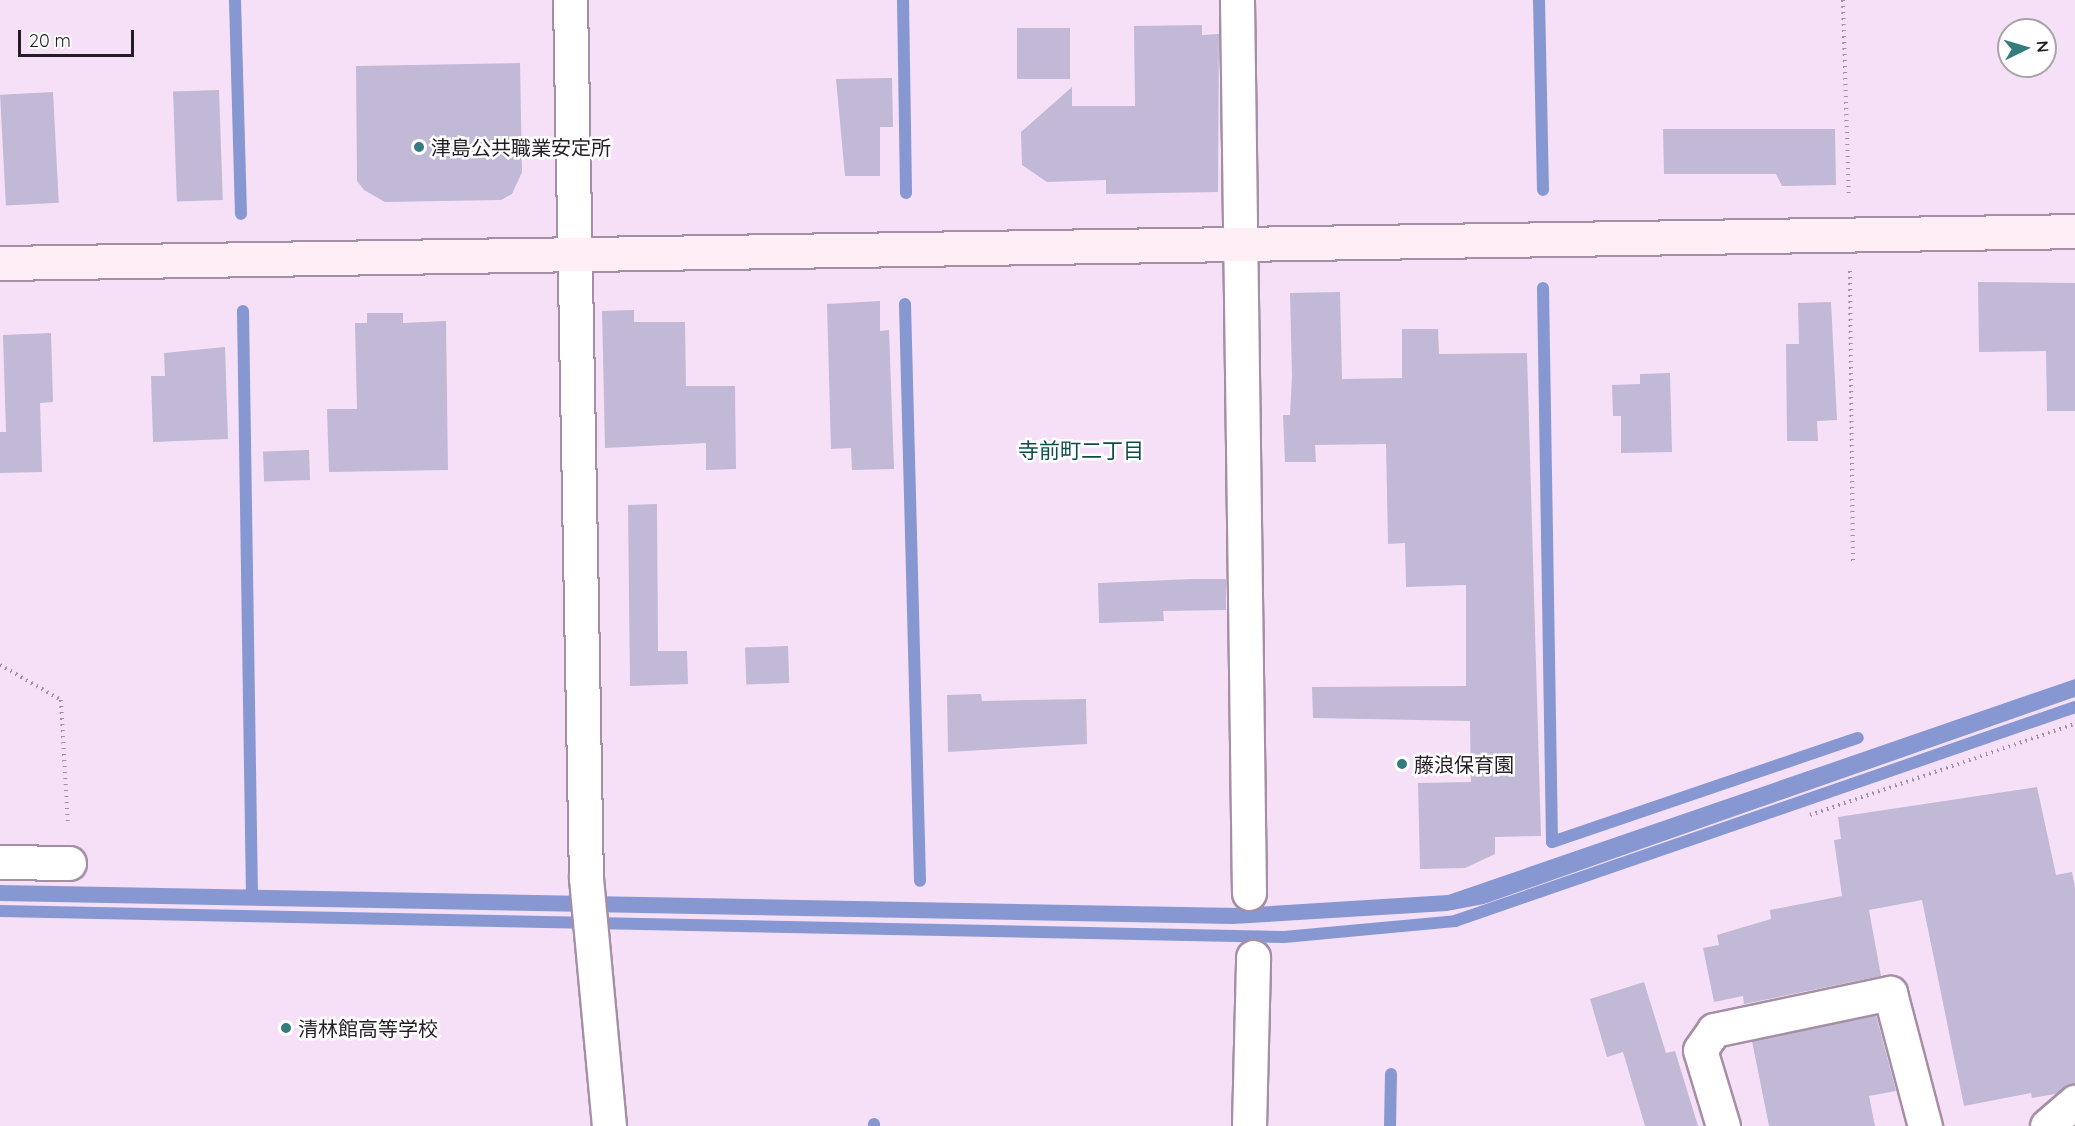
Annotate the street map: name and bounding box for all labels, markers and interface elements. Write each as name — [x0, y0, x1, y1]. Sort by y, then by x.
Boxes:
scale bar — [21, 18, 136, 56]
north arrow — [1997, 18, 2057, 78]
text: 20 m — [29, 29, 71, 52]
text: N — [2032, 40, 2053, 53]
place label: 津島公共職業安定所 — [431, 135, 611, 159]
marker: 津島公共職業安定所 — [412, 140, 426, 154]
district label: 寺前町二丁目 — [1018, 437, 1144, 463]
place label: 藤浪保育園 — [1414, 752, 1514, 776]
marker: 藤浪保育園 — [1395, 757, 1409, 771]
place label: 清林館高等学校 — [298, 1016, 438, 1040]
marker: 清林館高等学校 — [279, 1021, 293, 1035]

